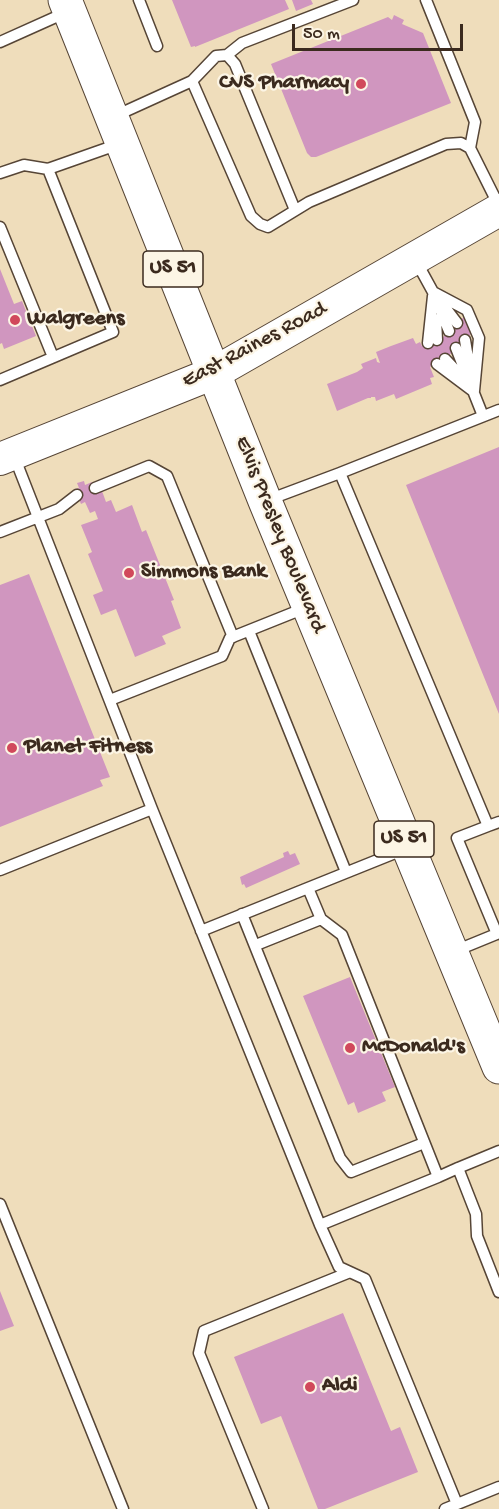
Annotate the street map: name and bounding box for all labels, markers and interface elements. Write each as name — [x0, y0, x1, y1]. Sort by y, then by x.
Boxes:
scale bar — [295, 12, 466, 50]
text: 50 m — [303, 24, 340, 45]
place label: CVS Pharmacy — [219, 71, 349, 97]
marker: CVS Pharmacy — [354, 77, 368, 91]
road number: US 51 — [143, 251, 203, 287]
street label: East Raines Road — [178, 297, 332, 395]
place label: Walgreens — [27, 307, 124, 333]
marker: Walgreens — [8, 313, 22, 327]
street label: Elvis Presley Boulevard — [227, 433, 331, 637]
place label: Simmons Bank — [141, 560, 266, 586]
marker: Simmons Bank — [122, 566, 136, 580]
place label: Planet Fitness — [24, 735, 152, 761]
marker: Planet Fitness — [5, 741, 19, 755]
road number: US 51 — [374, 821, 434, 857]
place label: McDonald's — [362, 1035, 465, 1061]
marker: McDonald's — [343, 1041, 357, 1055]
place label: Aldi — [322, 1374, 357, 1400]
marker: Aldi — [303, 1380, 317, 1394]

